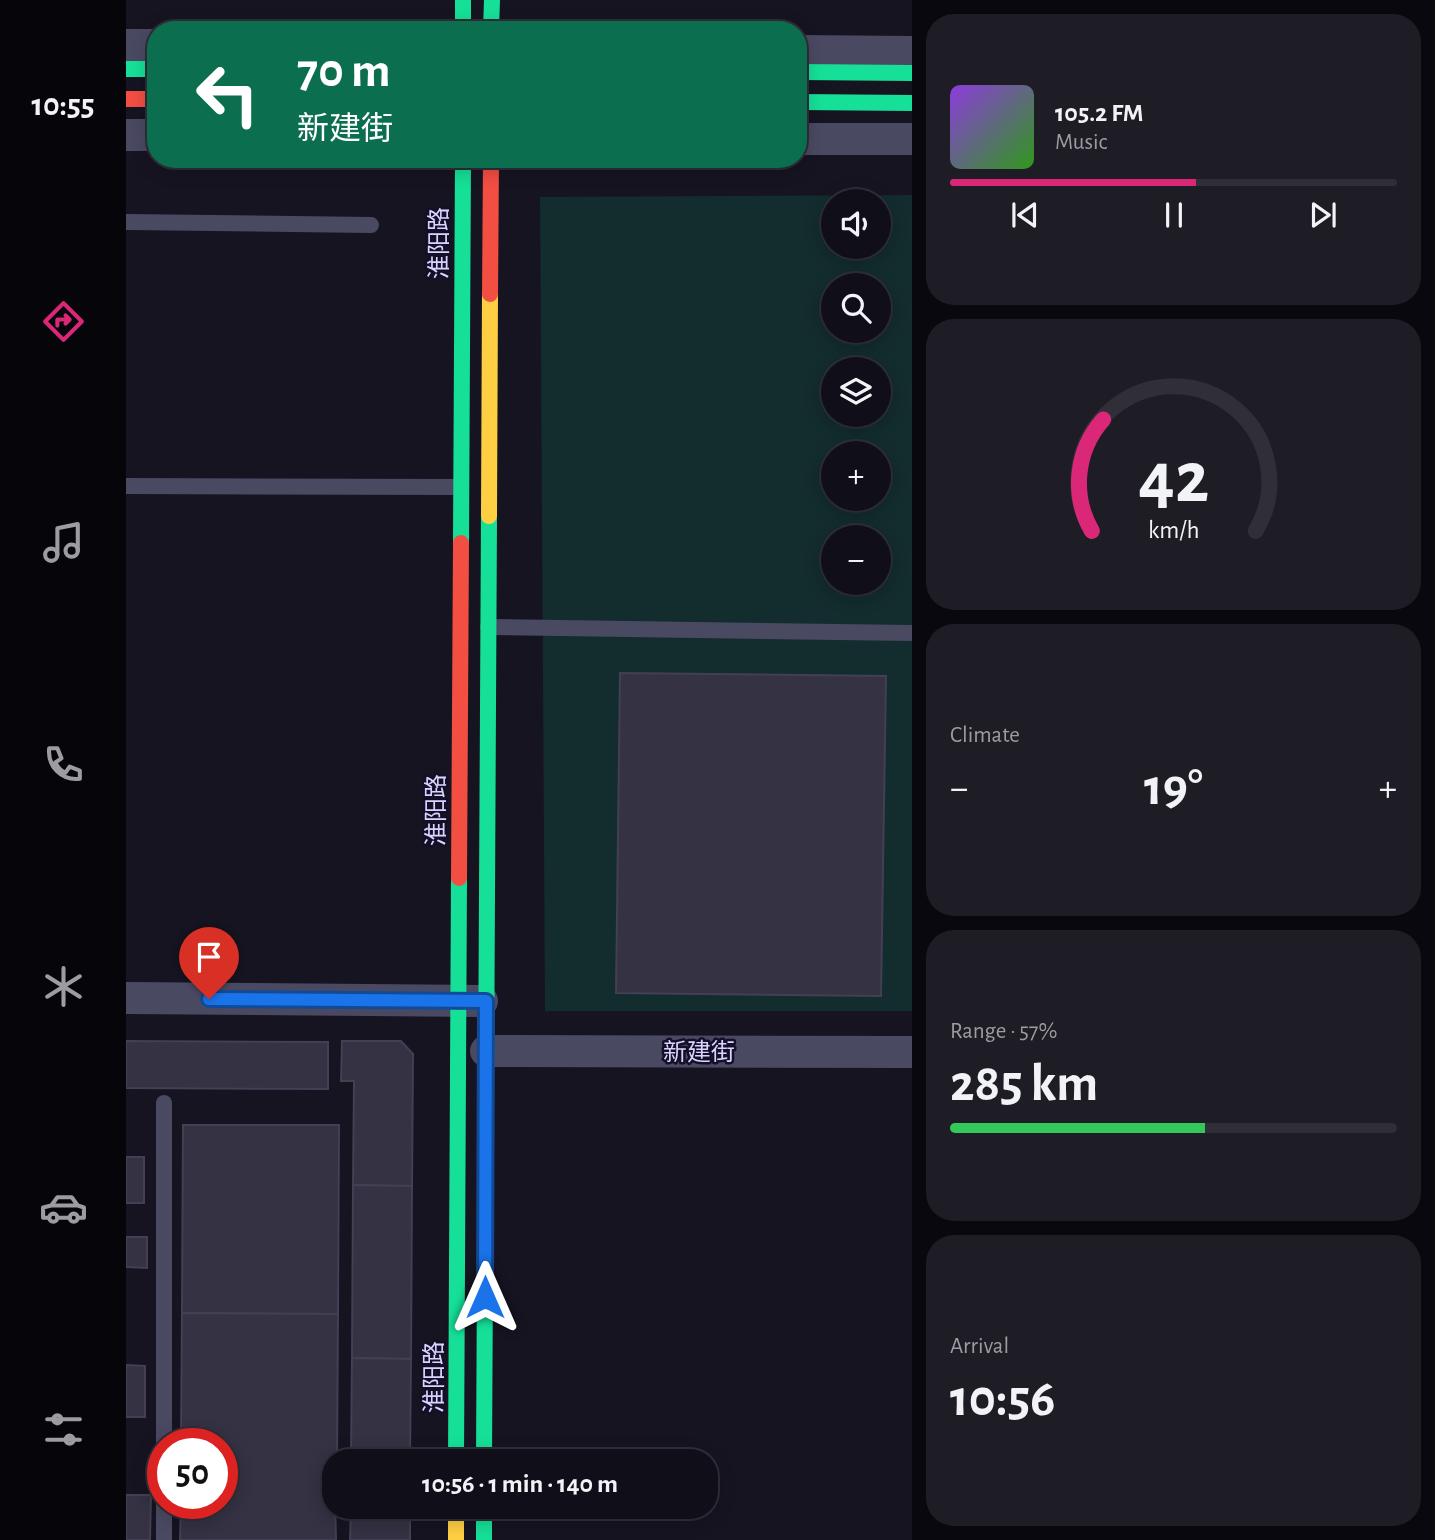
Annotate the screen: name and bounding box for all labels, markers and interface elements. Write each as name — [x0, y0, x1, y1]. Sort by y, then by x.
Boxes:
text: 70 m — [297, 47, 391, 96]
icon: left — [182, 49, 273, 140]
text: 10:55 — [31, 89, 95, 121]
text: 105.2 FM — [1055, 100, 1144, 126]
text: 新建街 — [297, 113, 393, 145]
text: Music — [1055, 131, 1107, 154]
map controls — [821, 189, 891, 595]
button: sound — [821, 189, 891, 259]
icon: previous — [1006, 196, 1044, 234]
icon: pause — [1155, 196, 1193, 234]
icon: next — [1304, 196, 1342, 234]
street label: 淮阳路 — [426, 207, 452, 279]
button: search — [821, 273, 891, 343]
icon: directions — [39, 297, 88, 346]
button: layers — [821, 357, 891, 427]
button: + — [821, 441, 891, 511]
text: 42 — [1138, 443, 1209, 516]
icon: music — [39, 518, 88, 567]
text: km/h — [1148, 518, 1199, 543]
button: − — [821, 525, 891, 595]
text: Climate — [950, 724, 1020, 747]
icon: phone — [39, 740, 88, 789]
text: 19° — [1144, 762, 1203, 814]
text: − — [950, 770, 968, 808]
text: + — [1379, 770, 1397, 808]
street label: 淮阳路 — [423, 774, 449, 846]
pin — [179, 927, 239, 999]
icon: arrive — [190, 938, 228, 976]
icon: climate — [39, 962, 88, 1011]
text: Range · 57% — [950, 1020, 1057, 1043]
street label: 新建街 — [663, 1039, 735, 1065]
text: 285 km — [950, 1058, 1098, 1110]
icon: car — [39, 1183, 88, 1232]
position arrow — [448, 1260, 522, 1334]
text: Arrival — [950, 1335, 1009, 1358]
street label: 淮阳路 — [421, 1341, 447, 1413]
text: 10:56 — [950, 1373, 1055, 1425]
icon: filters — [39, 1405, 88, 1454]
speed limit sign: 50 — [147, 1428, 238, 1519]
text: 10:56 · 1 min · 140 m — [422, 1471, 618, 1497]

